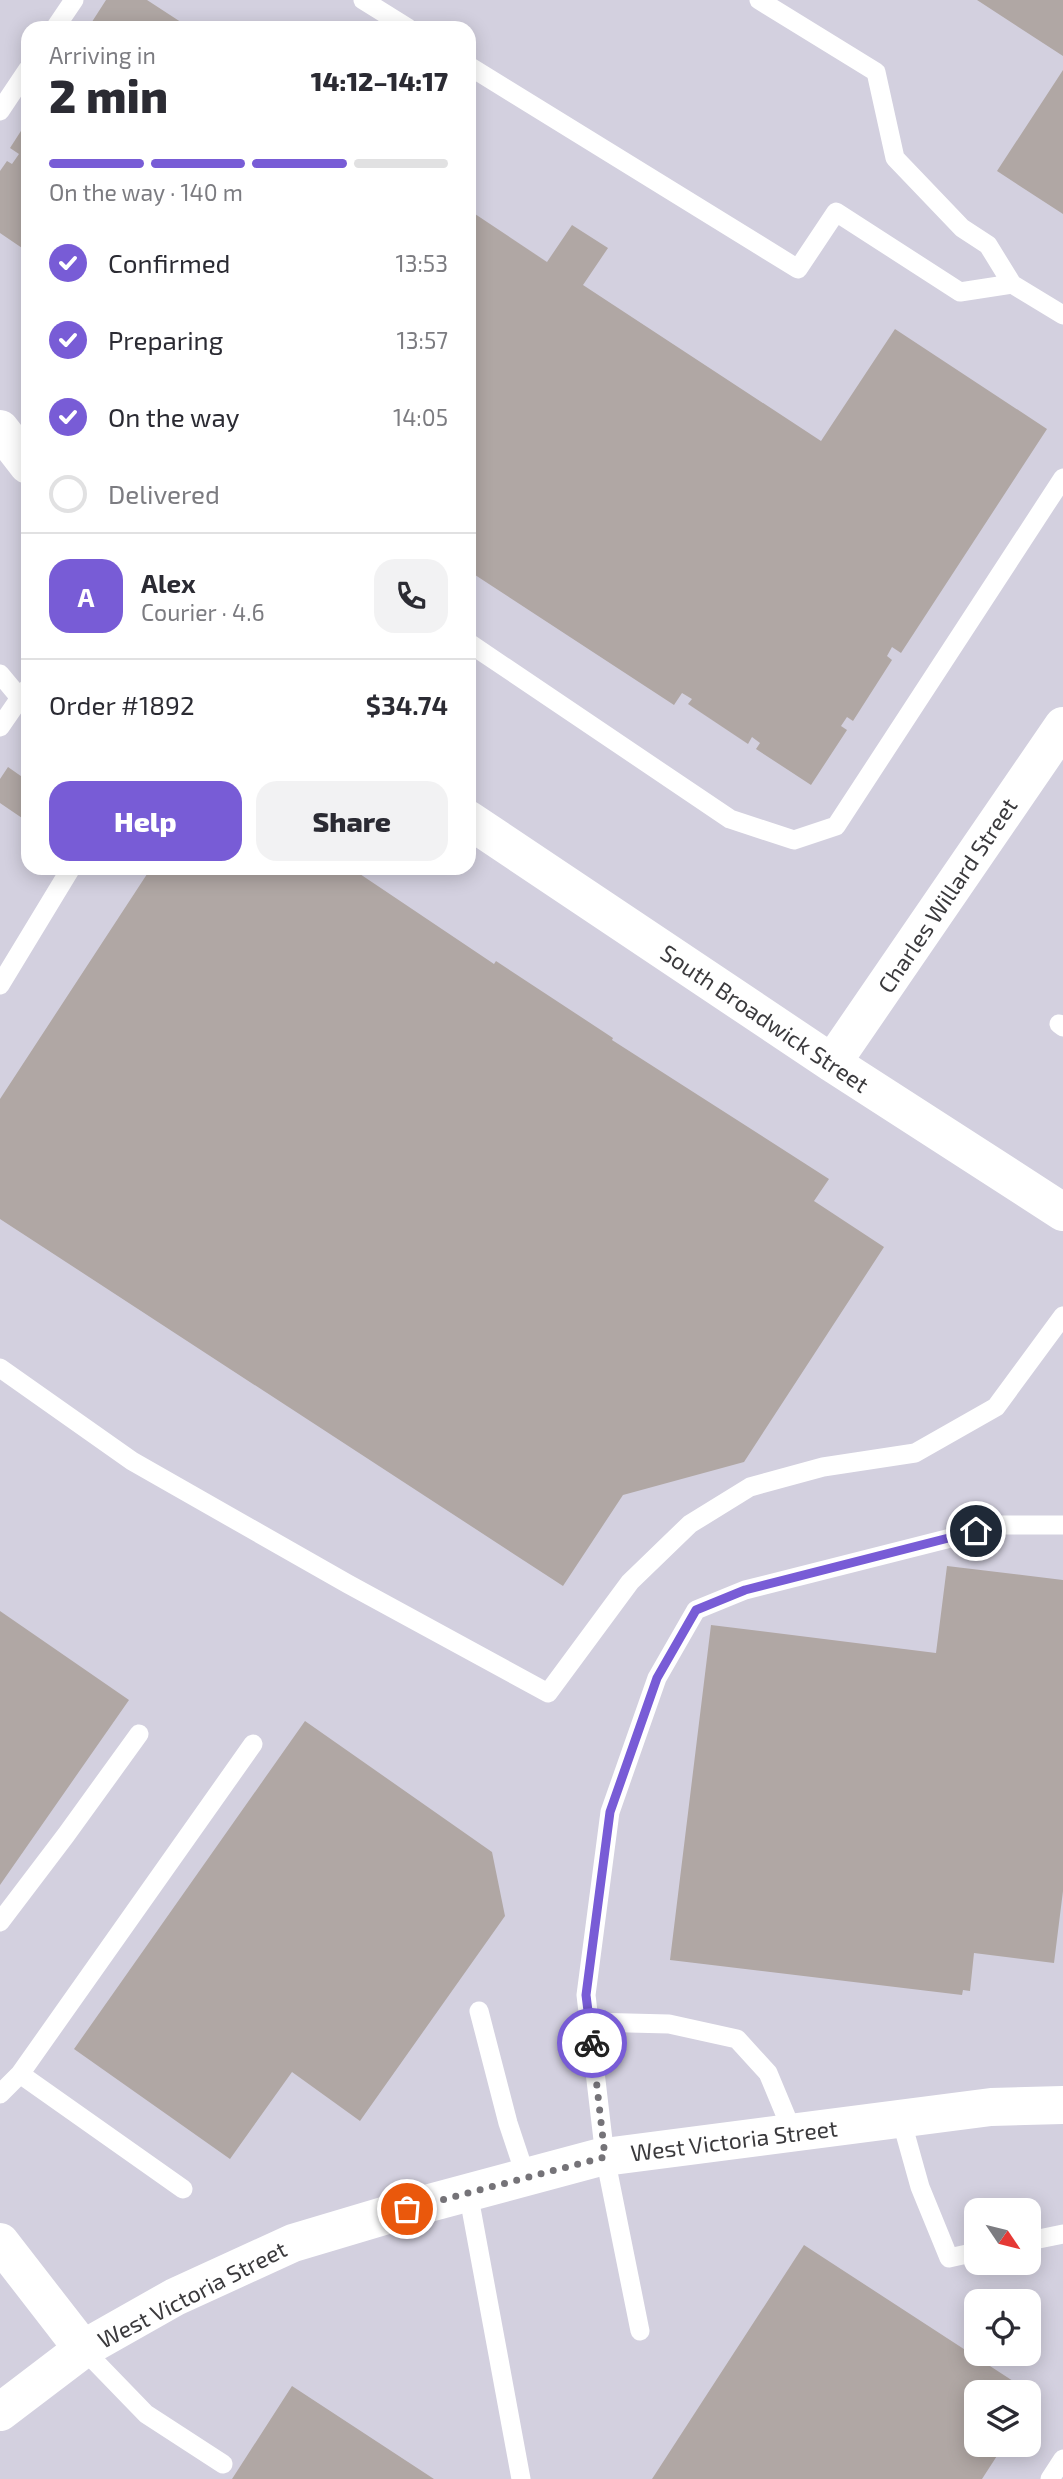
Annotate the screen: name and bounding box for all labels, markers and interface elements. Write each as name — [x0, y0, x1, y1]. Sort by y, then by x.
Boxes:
text: Arriving in — [49, 41, 156, 69]
text: 14:12–14:17 — [311, 65, 448, 96]
text: 2 min — [49, 67, 168, 122]
text: On the way · 140 m — [49, 178, 243, 206]
icon: check — [49, 244, 87, 282]
text: Confirmed — [108, 247, 231, 278]
text: 13:53 — [396, 249, 448, 277]
icon: check — [49, 321, 87, 359]
text: Preparing — [108, 324, 223, 355]
text: 13:57 — [397, 326, 448, 354]
icon: check — [49, 398, 87, 436]
text: On the way — [108, 401, 239, 432]
text: 14:05 — [393, 403, 448, 431]
text: Delivered — [108, 478, 220, 509]
button: phone — [374, 559, 448, 633]
text: Alex — [141, 567, 196, 598]
text: A — [78, 581, 94, 612]
text: Courier · 4.6 — [141, 598, 265, 626]
text: Order #1892 — [49, 689, 195, 720]
text: $34.74 — [366, 689, 448, 720]
button: Help — [49, 781, 242, 861]
button: Share — [256, 781, 448, 861]
street label: Charles Willard Street — [871, 792, 1023, 998]
street label: South Broadwick Street — [656, 938, 875, 1098]
pin — [946, 1501, 1006, 1561]
icon: home — [957, 1512, 995, 1550]
courier — [557, 2008, 627, 2078]
icon: bike — [573, 2024, 611, 2062]
street label: West Victoria Street — [629, 2113, 839, 2167]
pin — [377, 2179, 437, 2239]
icon: bag — [388, 2190, 426, 2228]
north arrow — [964, 2198, 1041, 2275]
map controls — [964, 2198, 1041, 2457]
street label: West Victoria Street — [93, 2234, 291, 2354]
button: locate — [964, 2289, 1041, 2366]
button: layers — [964, 2380, 1041, 2457]

